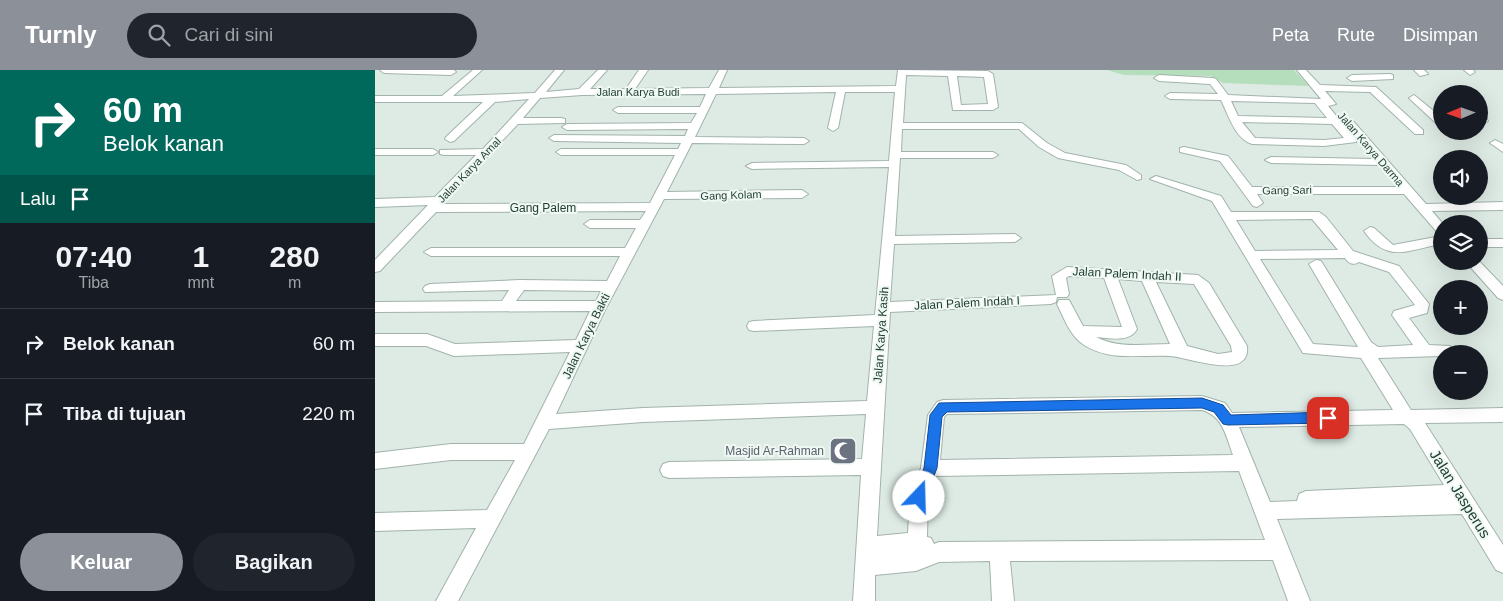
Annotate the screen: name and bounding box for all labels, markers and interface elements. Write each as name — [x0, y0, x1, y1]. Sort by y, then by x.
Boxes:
search box — [127, 13, 477, 58]
text: Turnly — [25, 21, 97, 48]
icon: search — [145, 21, 173, 49]
text: Cari di sini — [185, 24, 273, 45]
text: Peta — [1272, 25, 1309, 45]
text: Rute — [1337, 25, 1375, 45]
text: Disimpan — [1403, 25, 1478, 45]
north arrow — [1433, 85, 1487, 140]
map controls — [1433, 85, 1488, 400]
street label: Jalan Karya Budi — [596, 86, 680, 98]
icon: right — [20, 90, 85, 155]
text: 60 m — [103, 90, 183, 129]
street label: Jalan Karya Darma — [1336, 110, 1407, 189]
text: Belok kanan — [103, 131, 224, 156]
street label: Jalan Karya Amal — [435, 135, 503, 205]
button: sound — [1433, 150, 1488, 205]
street label: Gang Sari — [1262, 184, 1312, 196]
icon: arrive — [66, 185, 94, 213]
text: Lalu — [20, 188, 56, 209]
street label: Gang Kolam — [700, 188, 762, 202]
street label: Gang Palem — [510, 201, 576, 215]
button: layers — [1433, 215, 1488, 270]
text: 07:40 — [55, 240, 132, 273]
text: 1 — [192, 240, 209, 273]
text: 280 — [270, 240, 320, 273]
street label: Jalan Palem Indah II — [1072, 264, 1182, 284]
text: Tiba — [78, 274, 109, 291]
text: mnt — [187, 274, 214, 291]
text: m — [288, 274, 301, 291]
button: + — [1433, 280, 1488, 335]
street label: Jalan Karya Kasih — [871, 286, 891, 384]
street label: Jalan Karya Bakti — [559, 291, 613, 381]
street label: Jalan Palem Indah I — [914, 293, 1020, 313]
icon: right — [20, 330, 48, 358]
text: Belok kanan — [63, 333, 175, 354]
text: 60 m — [313, 333, 355, 354]
button: − — [1433, 345, 1488, 400]
pin — [1307, 397, 1349, 439]
icon: arrive — [20, 400, 48, 428]
text: Tiba di tujuan — [63, 403, 186, 424]
text: 220 m — [302, 403, 355, 424]
icon: arrive — [1314, 404, 1342, 432]
mosque icon: Masjid Ar-Rahman — [828, 436, 858, 466]
place label: Masjid Ar-Rahman — [725, 444, 824, 458]
street label: Jalan Jasperus — [1426, 446, 1494, 541]
position arrow — [892, 470, 944, 522]
button: Keluar — [20, 533, 183, 591]
button: Bagikan — [193, 533, 355, 591]

